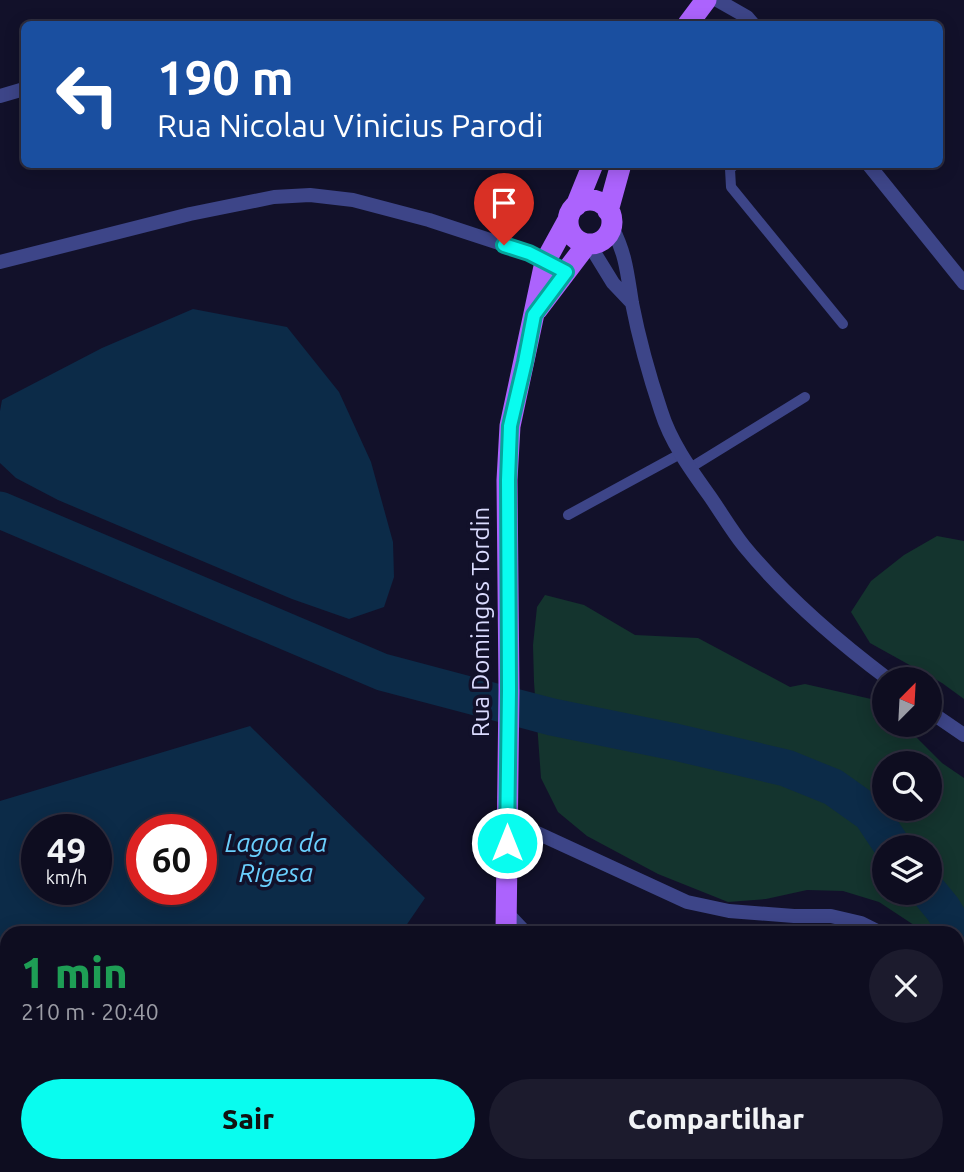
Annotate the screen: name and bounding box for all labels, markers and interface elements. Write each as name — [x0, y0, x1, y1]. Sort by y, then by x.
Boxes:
icon: left — [42, 49, 133, 140]
text: 190 m — [157, 49, 294, 104]
text: Rua Nicolau Vinicius Parodi — [157, 107, 544, 143]
pin — [474, 173, 534, 245]
icon: arrive — [485, 184, 523, 222]
street label: Rua Domingos Tordin — [467, 507, 494, 737]
north arrow — [872, 667, 942, 737]
map controls — [872, 667, 942, 905]
button: search — [872, 751, 942, 821]
position arrow — [470, 806, 544, 880]
speed limit sign: 60 — [126, 814, 217, 905]
water label: Lagoa da Rigesa — [225, 828, 327, 887]
text: 49 — [47, 830, 86, 870]
button: layers — [872, 835, 942, 905]
text: km/h — [46, 867, 87, 887]
text: 1 min — [21, 949, 128, 996]
button: close — [869, 949, 943, 1023]
text: 210 m · 20:40 — [21, 999, 159, 1024]
button: Sair — [21, 1079, 475, 1159]
button: Compartilhar — [489, 1079, 943, 1159]

